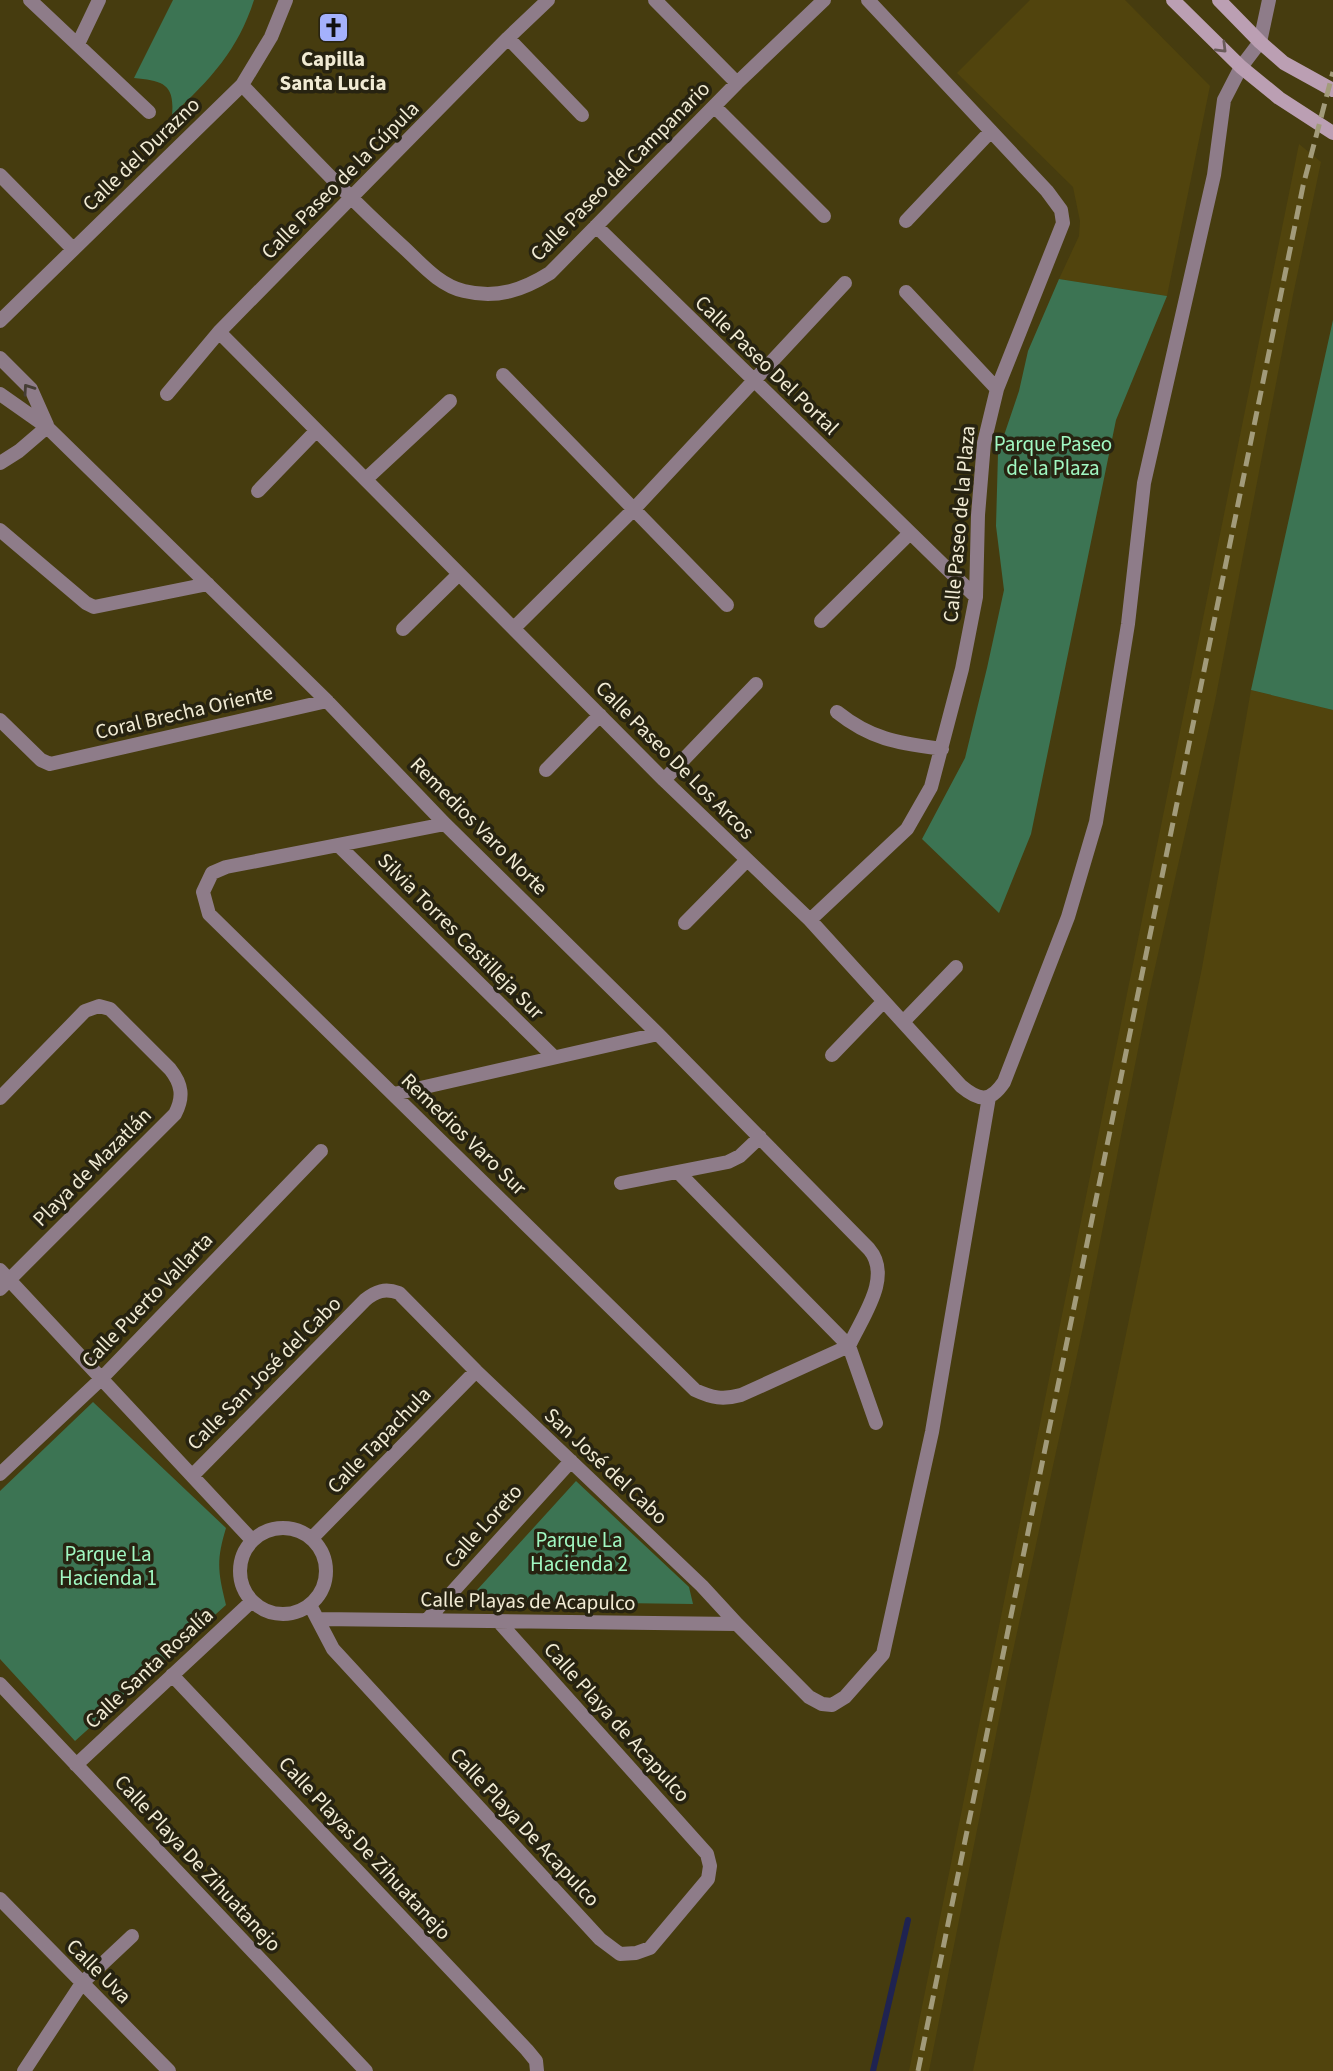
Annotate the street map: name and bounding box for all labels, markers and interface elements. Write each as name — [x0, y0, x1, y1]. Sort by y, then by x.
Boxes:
church icon: Capilla Santa Lucia — [316, 10, 350, 44]
one-way arrow — [1214, 40, 1226, 52]
place label: Capilla Santa Lucia — [280, 44, 386, 98]
street label: Calle Paseo del Campanario — [523, 74, 717, 268]
street label: Calle del Durazno — [76, 90, 206, 218]
street label: Calle Paseo de la Cúpula — [254, 94, 426, 266]
street label: Calle Paseo Del Portal — [688, 288, 846, 442]
one-way arrow — [24, 384, 36, 397]
street label: Calle Paseo de la Plaza — [935, 424, 983, 624]
park label: Parque Paseo de la Plaza — [994, 429, 1112, 483]
street label: Calle Paseo De Los Arcos — [589, 674, 761, 846]
street label: Coral Brecha Oriente — [92, 677, 276, 747]
street label: Remedios Varo Norte — [403, 750, 555, 902]
street label: Silvia Torres Castilleja Sur — [371, 846, 552, 1027]
street label: Remedios Varo Sur — [394, 1066, 534, 1202]
street label: Playa de Mazatlán — [26, 1101, 158, 1233]
street label: Calle Puerto Vallarta — [74, 1226, 220, 1374]
street label: Calle San José del Cabo — [180, 1289, 348, 1457]
street label: Calle Tapachula — [320, 1380, 438, 1500]
street label: San José del Cabo — [537, 1401, 675, 1531]
street label: Calle Loreto — [437, 1477, 529, 1575]
park label: Parque La Hacienda 2 — [530, 1525, 628, 1579]
park label: Parque La Hacienda 1 — [59, 1539, 157, 1593]
street label: Calle Playas de Acapulco — [420, 1584, 636, 1618]
street label: Calle Santa Rosalía — [78, 1600, 220, 1736]
street label: Calle Playa de Acapulco — [537, 1635, 697, 1809]
street label: Calle Playa De Acapulco — [443, 1741, 607, 1913]
street label: Calle Playas De Zihuatanejo — [272, 1749, 458, 1947]
street label: Calle Playa De Zihuatanejo — [108, 1768, 288, 1958]
street label: Calle Uva — [60, 1932, 138, 2010]

